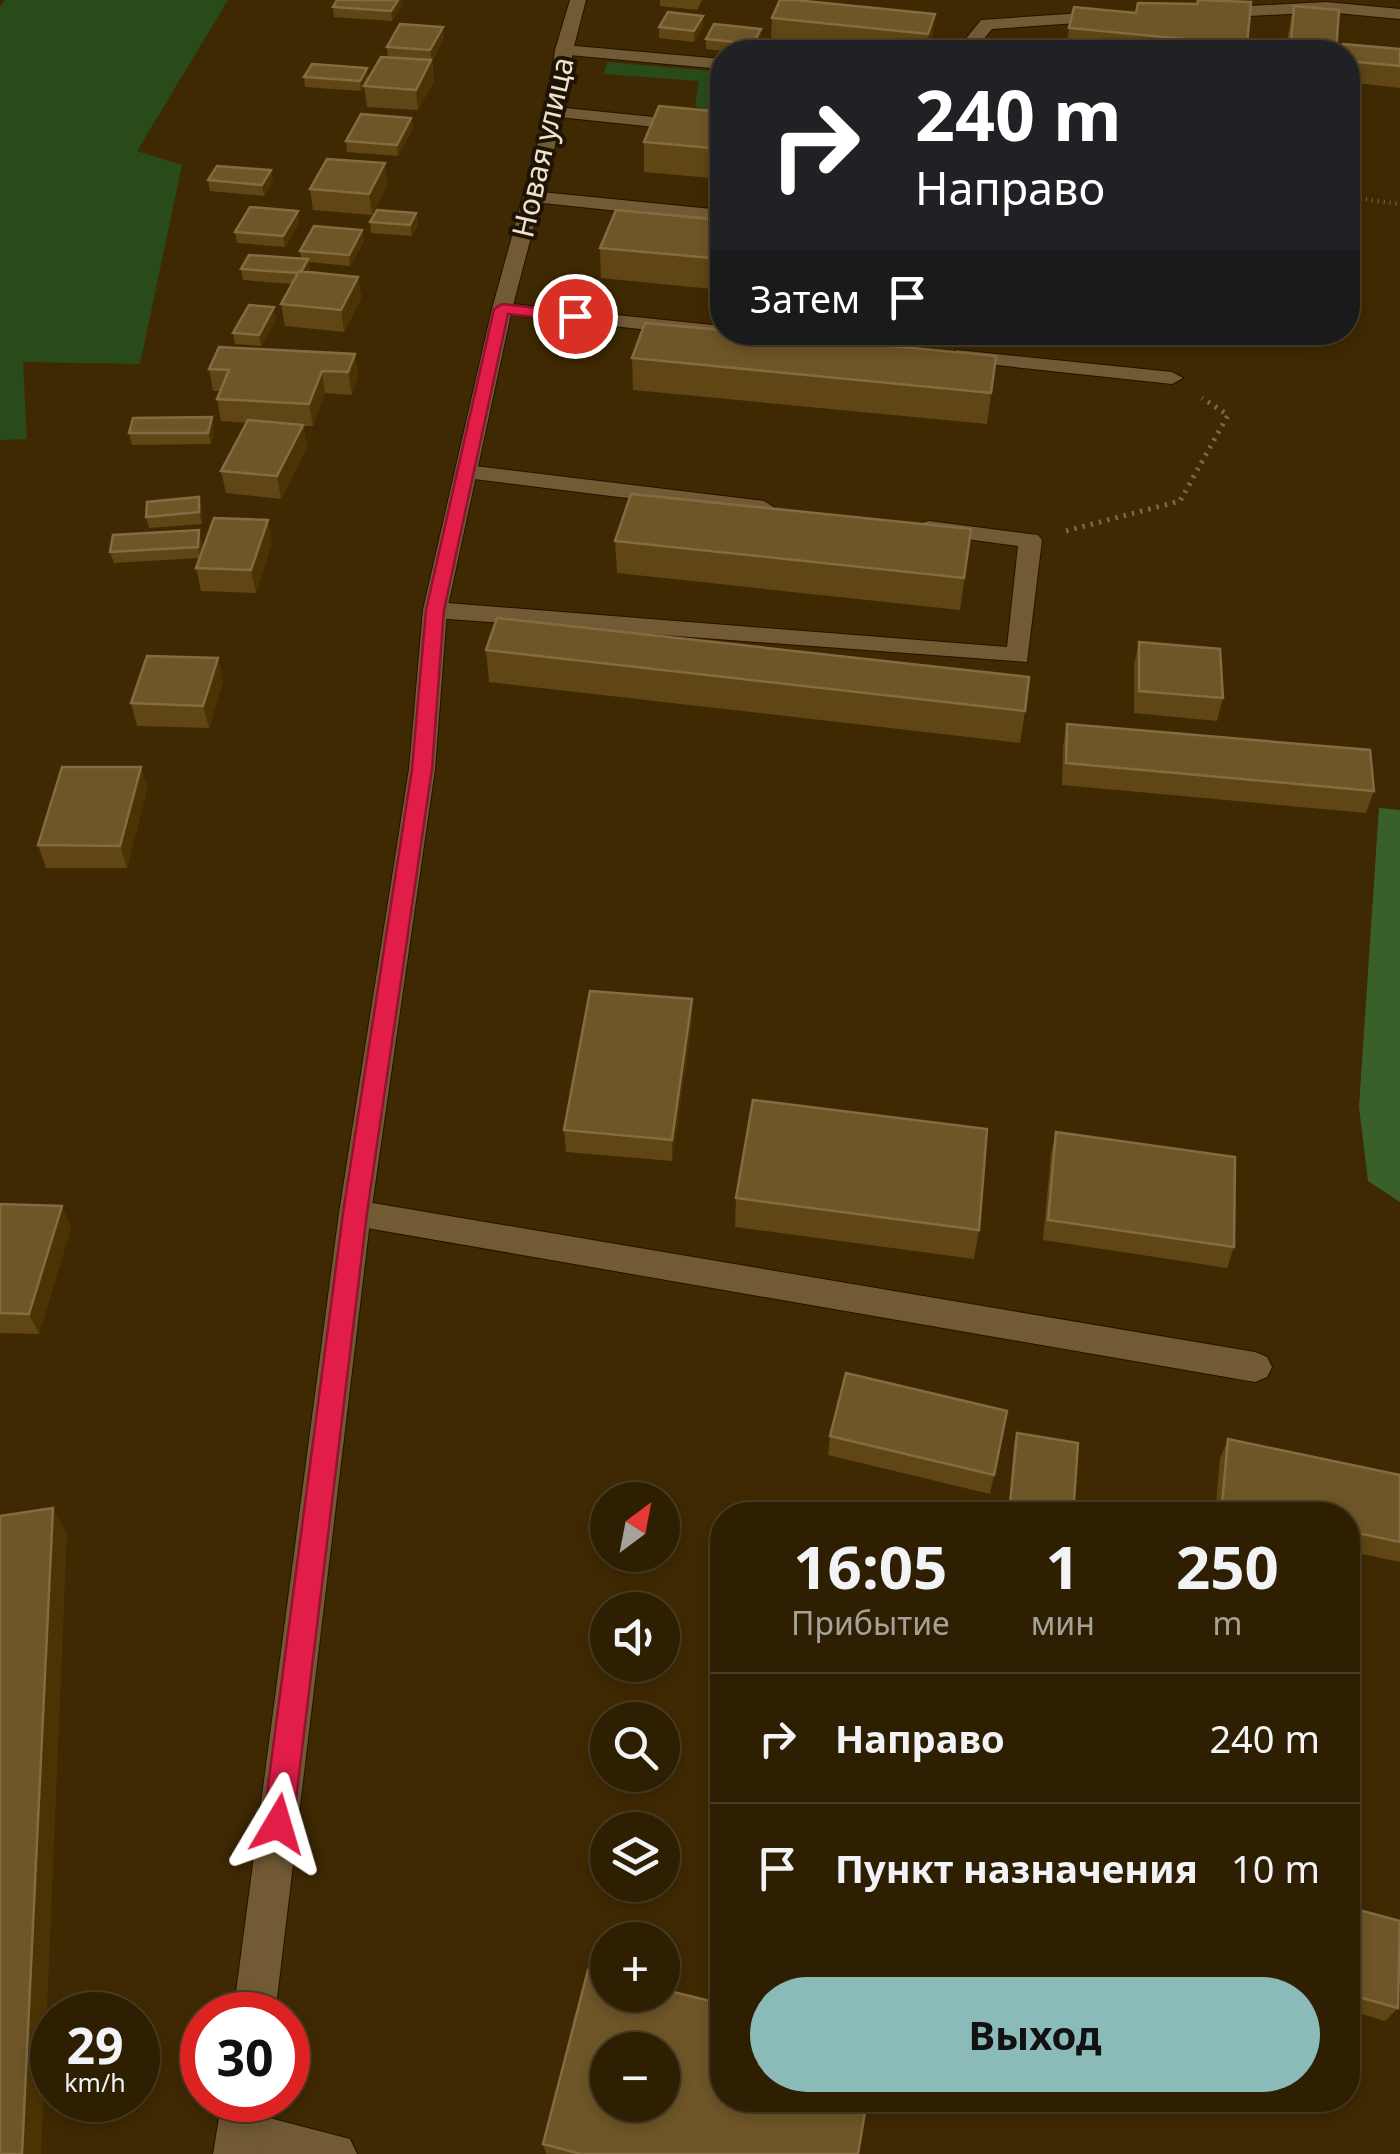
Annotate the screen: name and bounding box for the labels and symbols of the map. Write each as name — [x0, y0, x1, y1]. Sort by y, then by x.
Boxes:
street label: Новая улица — [501, 53, 583, 241]
pin — [533, 274, 618, 359]
north arrow — [590, 1482, 680, 1572]
position arrow — [226, 1772, 330, 1876]
speed limit sign: 30 — [180, 1992, 310, 2122]

